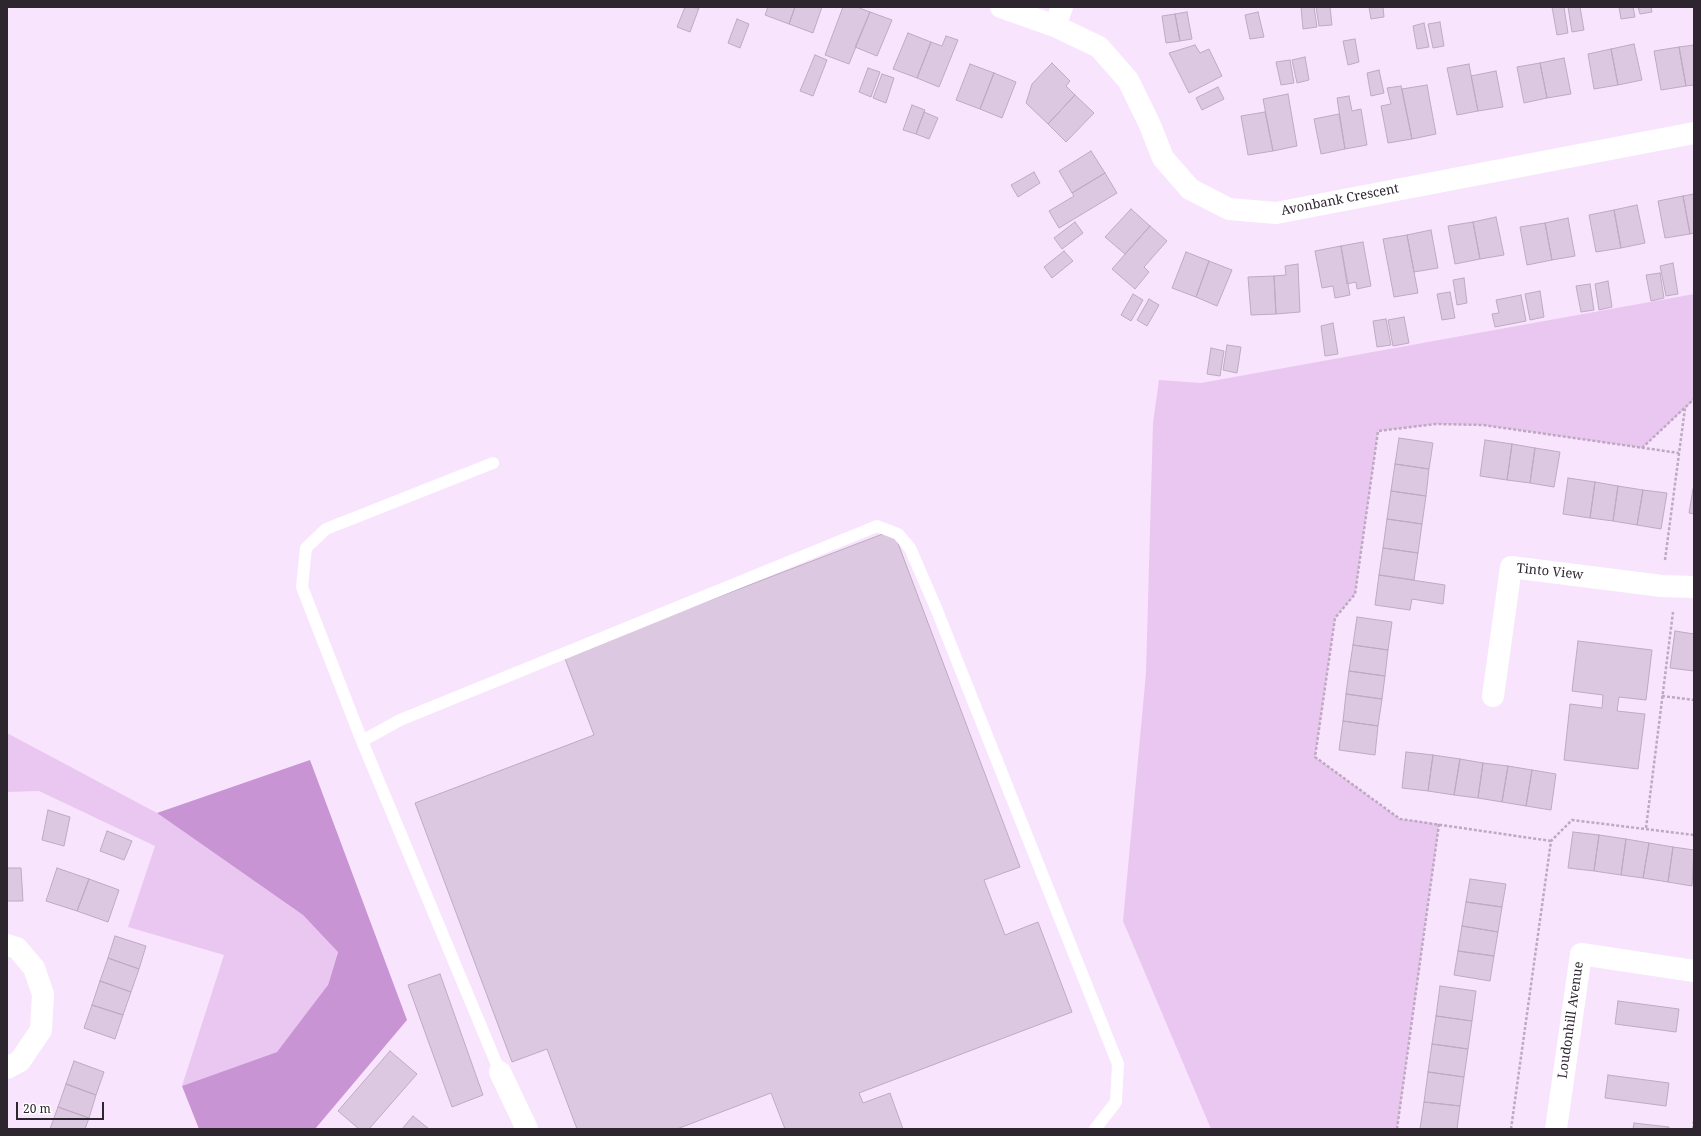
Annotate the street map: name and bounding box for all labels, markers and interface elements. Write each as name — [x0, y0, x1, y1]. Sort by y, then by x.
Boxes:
street label: Avonbank Crescent — [1280, 181, 1400, 219]
street label: Tinto View — [1516, 561, 1584, 583]
street label: Loudonhill Avenue — [1555, 960, 1587, 1080]
scale bar — [18, 1094, 106, 1120]
text: 20 m — [23, 1100, 51, 1117]

